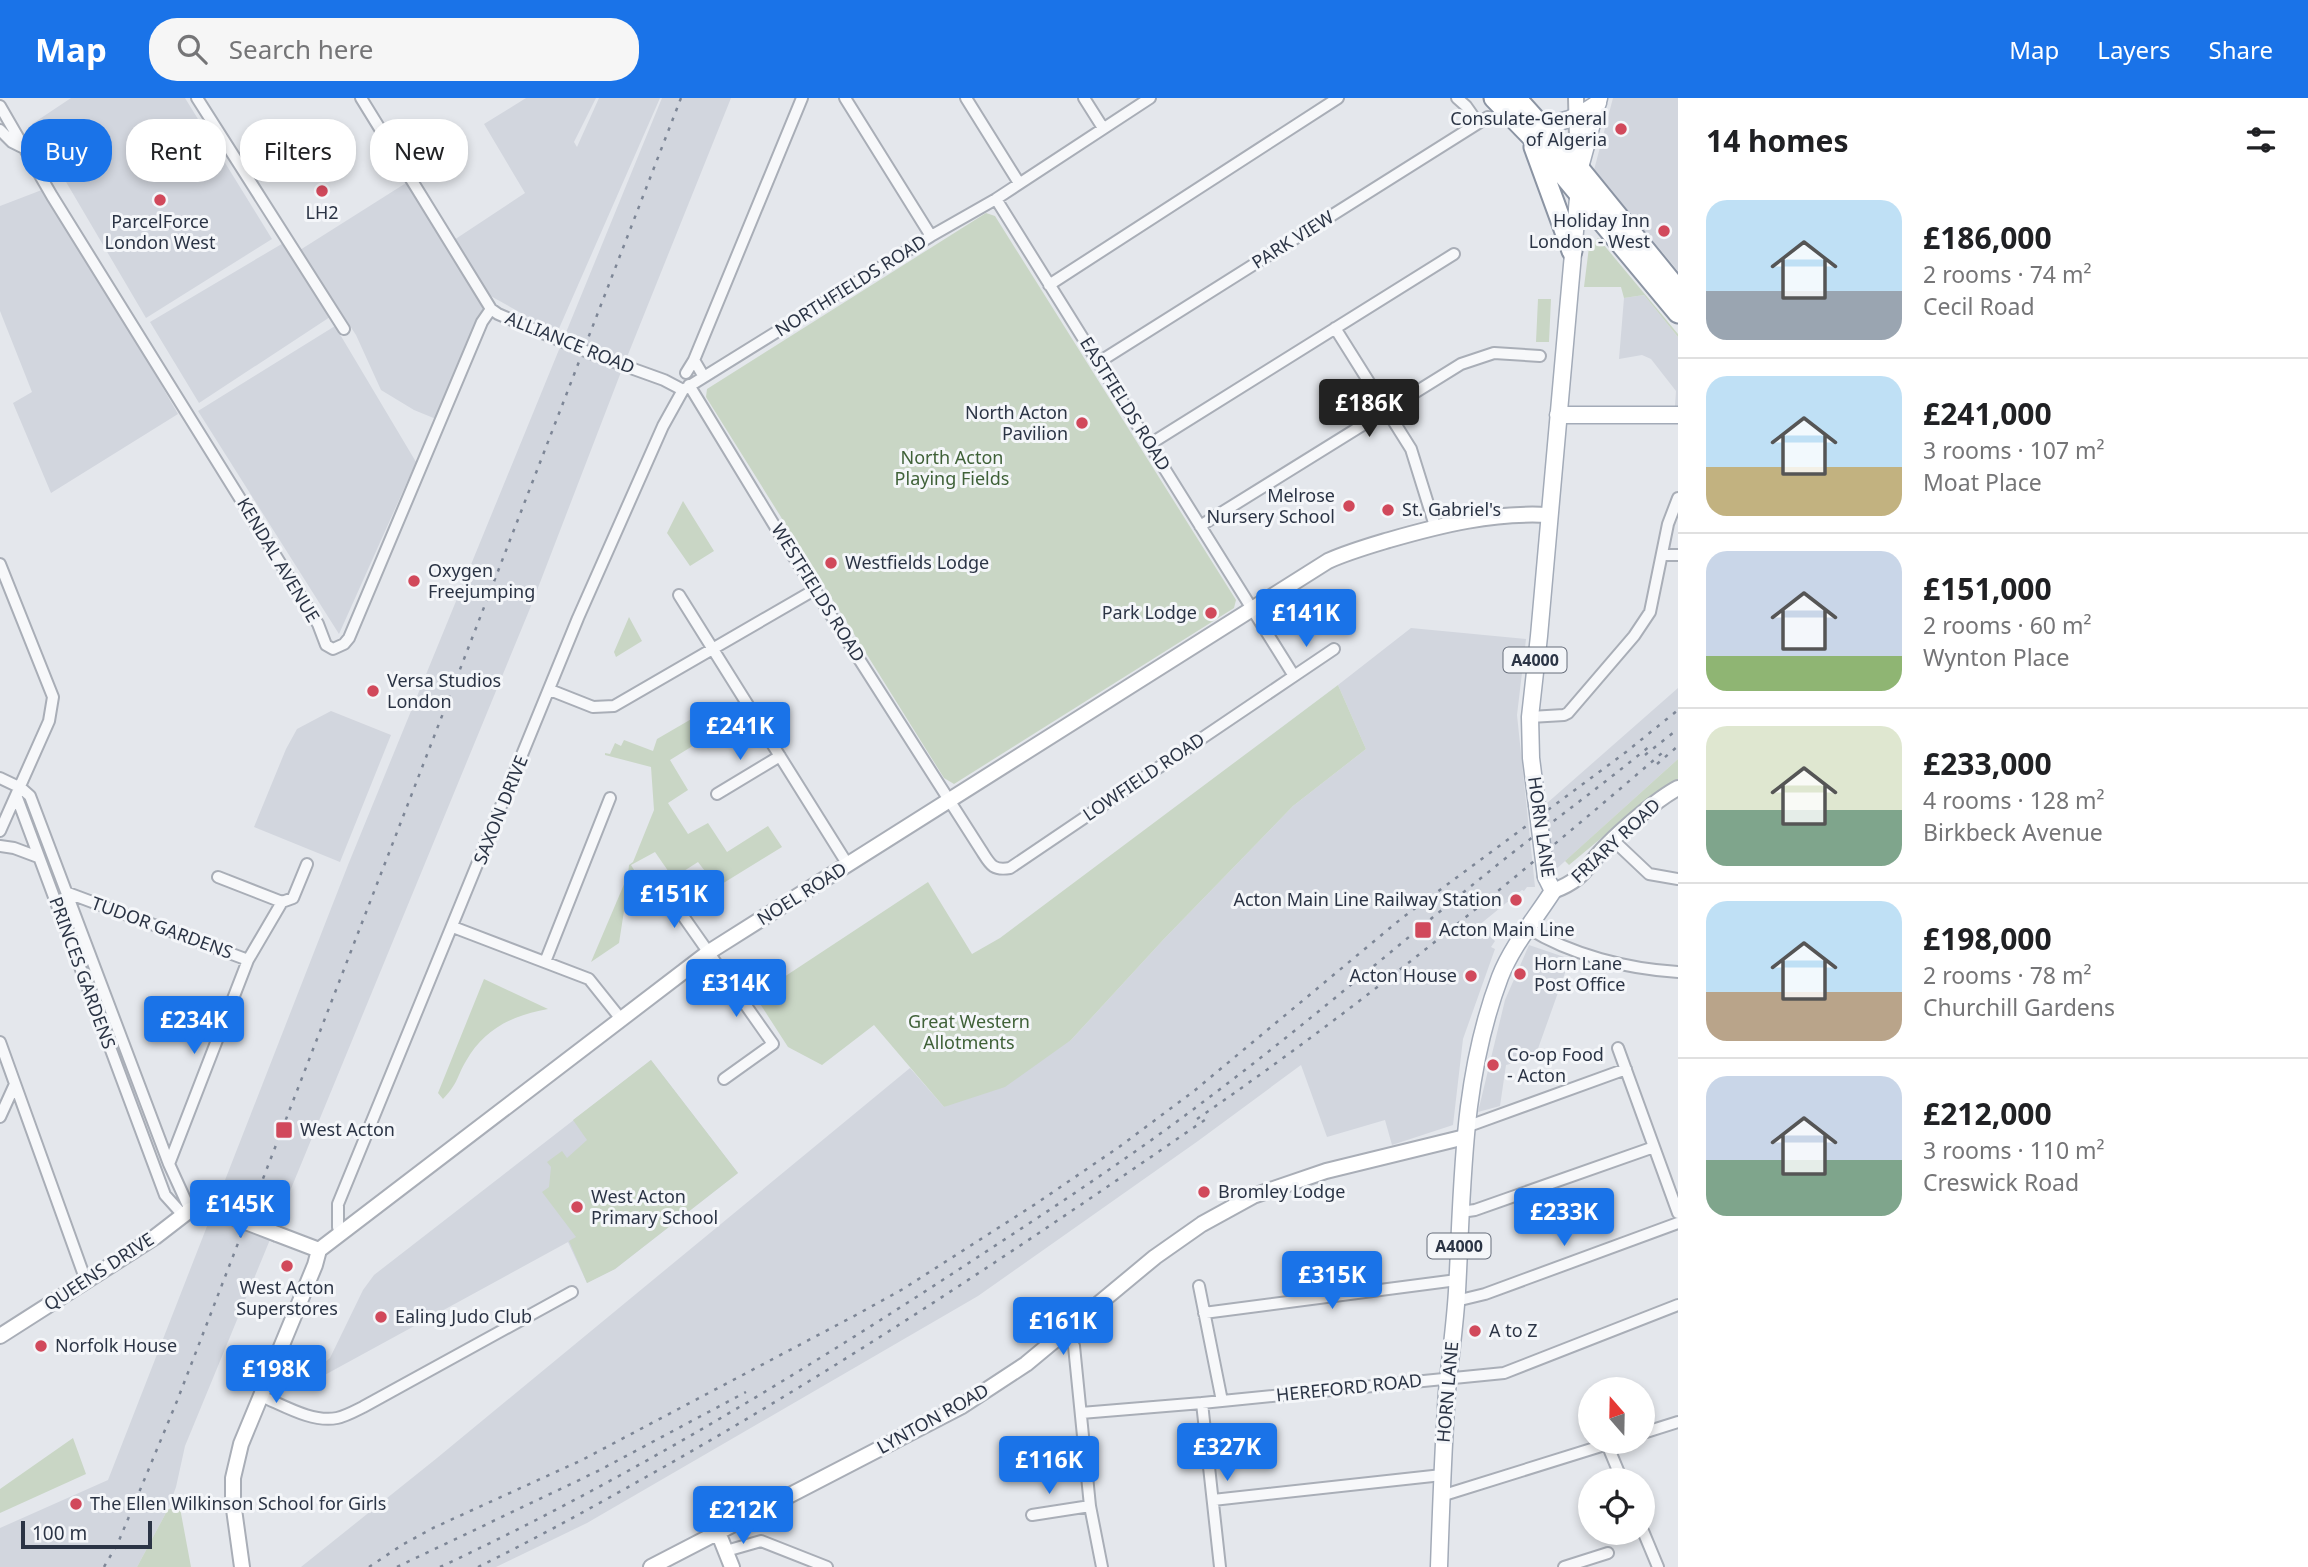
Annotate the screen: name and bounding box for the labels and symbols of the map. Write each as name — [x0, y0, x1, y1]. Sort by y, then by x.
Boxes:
place label: Consulate-General of Algeria — [1450, 106, 1607, 151]
marker: Consulate-General of Algeria — [1613, 121, 1629, 137]
marker: LH2 — [314, 183, 330, 199]
marker: ParcelForce London West — [152, 192, 168, 208]
place label: LH2 — [305, 200, 339, 224]
street label: PARK VIEW — [1247, 204, 1338, 274]
place label: Holiday Inn London - West — [1529, 208, 1650, 253]
place label: ParcelForce London West — [105, 209, 216, 254]
marker: Holiday Inn London - West — [1656, 223, 1672, 239]
street label: NORTHFIELDS ROAD — [770, 229, 931, 342]
street label: ALLIANCE ROAD — [502, 305, 638, 379]
street label: EASTFIELDS ROAD — [1075, 332, 1177, 475]
pin: £186K — [1320, 380, 1418, 439]
place label: North Acton Pavilion — [965, 400, 1068, 445]
marker: North Acton Pavilion — [1074, 415, 1090, 431]
park label: North Acton Playing Fields — [895, 445, 1009, 490]
place label: Melrose Nursery School — [1207, 483, 1335, 528]
street label: KENDAL AVENUE — [232, 493, 326, 626]
place label: St. Gabriel's — [1402, 497, 1501, 521]
marker: Melrose Nursery School — [1341, 498, 1357, 514]
marker: St. Gabriel's — [1380, 502, 1396, 518]
street label: WESTFIELDS ROAD — [767, 519, 871, 666]
place label: Westfields Lodge — [845, 550, 989, 574]
marker: Westfields Lodge — [823, 555, 839, 571]
place label: Oxygen Freejumping — [428, 558, 535, 603]
marker: Oxygen Freejumping — [406, 573, 422, 589]
pin: £141K — [1257, 589, 1355, 649]
place label: Park Lodge — [1102, 600, 1197, 624]
marker: Park Lodge — [1203, 605, 1219, 621]
road number: A4000 — [1504, 648, 1566, 673]
place label: Versa Studios London — [387, 668, 501, 713]
marker: Versa Studios London — [365, 683, 381, 699]
pin: £241K — [691, 702, 789, 762]
street label: LOWFIELD ROAD — [1078, 727, 1209, 826]
street label: SAXON DRIVE — [467, 752, 533, 868]
street label: HORN LANE — [1523, 775, 1561, 879]
street label: FRIARY ROAD — [1566, 793, 1665, 888]
street label: NOEL ROAD — [752, 856, 851, 930]
pin: £151K — [625, 870, 723, 930]
place label: Acton Main Line Railway Station — [1233, 887, 1502, 911]
street label: TUDOR GARDENS — [88, 890, 236, 964]
marker: Acton Main Line Railway Station — [1508, 892, 1524, 908]
street label: PRINCES GARDENS — [44, 893, 122, 1052]
place label: Acton Main Line — [1439, 917, 1575, 941]
marker: Acton Main Line — [1413, 920, 1433, 940]
place label: Horn Lane Post Office — [1534, 951, 1625, 996]
pin: £314K — [687, 960, 785, 1019]
place label: Acton House — [1350, 963, 1457, 987]
marker: Horn Lane Post Office — [1512, 966, 1528, 982]
marker: Acton House — [1463, 968, 1479, 984]
pin: £234K — [145, 996, 243, 1056]
park label: Great Western Allotments — [908, 1009, 1030, 1054]
place label: Co-op Food - Acton — [1507, 1042, 1604, 1087]
marker: Co-op Food - Acton — [1485, 1057, 1501, 1073]
place label: West Acton — [300, 1117, 395, 1141]
marker: West Acton — [274, 1120, 294, 1140]
place label: Bromley Lodge — [1218, 1179, 1345, 1203]
pin: £145K — [191, 1180, 289, 1240]
place label: West Acton Primary School — [591, 1184, 718, 1229]
marker: Bromley Lodge — [1196, 1184, 1212, 1200]
pin: £233K — [1515, 1188, 1613, 1248]
marker: West Acton Primary School — [569, 1199, 585, 1215]
street label: QUEENS DRIVE — [39, 1227, 158, 1316]
road number: A4000 — [1428, 1234, 1490, 1258]
pin: £315K — [1283, 1252, 1381, 1311]
marker: West Acton Superstores — [279, 1258, 295, 1274]
place label: West Acton Superstores — [236, 1275, 338, 1320]
pin: £161K — [1014, 1298, 1112, 1357]
place label: Ealing Judo Club — [395, 1304, 532, 1328]
marker: Ealing Judo Club — [373, 1309, 389, 1325]
place label: A to Z — [1489, 1318, 1538, 1342]
marker: A to Z — [1467, 1323, 1483, 1339]
place label: Norfolk House — [55, 1333, 177, 1357]
marker: Norfolk House — [33, 1338, 49, 1354]
street label: HORN LANE — [1431, 1340, 1463, 1444]
pin: £198K — [227, 1346, 325, 1405]
street label: HEREFORD ROAD — [1275, 1367, 1423, 1407]
street label: LYNTON ROAD — [872, 1377, 993, 1459]
north arrow — [1578, 1377, 1656, 1454]
pin: £327K — [1178, 1424, 1276, 1483]
pin: £116K — [1000, 1436, 1098, 1496]
pin: £212K — [694, 1486, 792, 1546]
place label: The Ellen Wilkinson School for Girls — [90, 1491, 386, 1515]
marker: The Ellen Wilkinson School for Girls — [68, 1496, 84, 1512]
scale bar — [21, 1518, 152, 1550]

